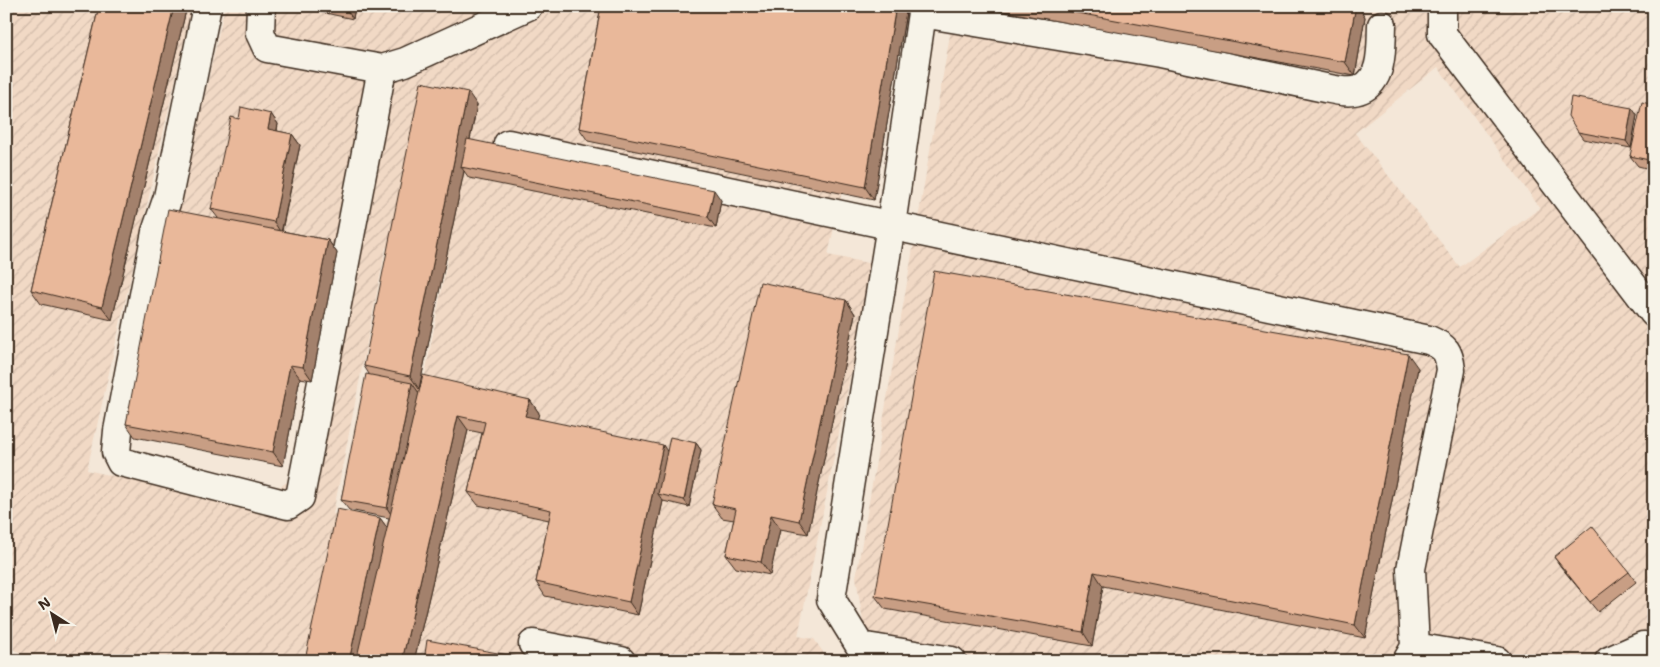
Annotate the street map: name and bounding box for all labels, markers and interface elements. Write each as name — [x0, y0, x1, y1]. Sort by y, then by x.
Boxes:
north arrow — [28, 590, 78, 640]
text: N — [35, 593, 54, 614]

